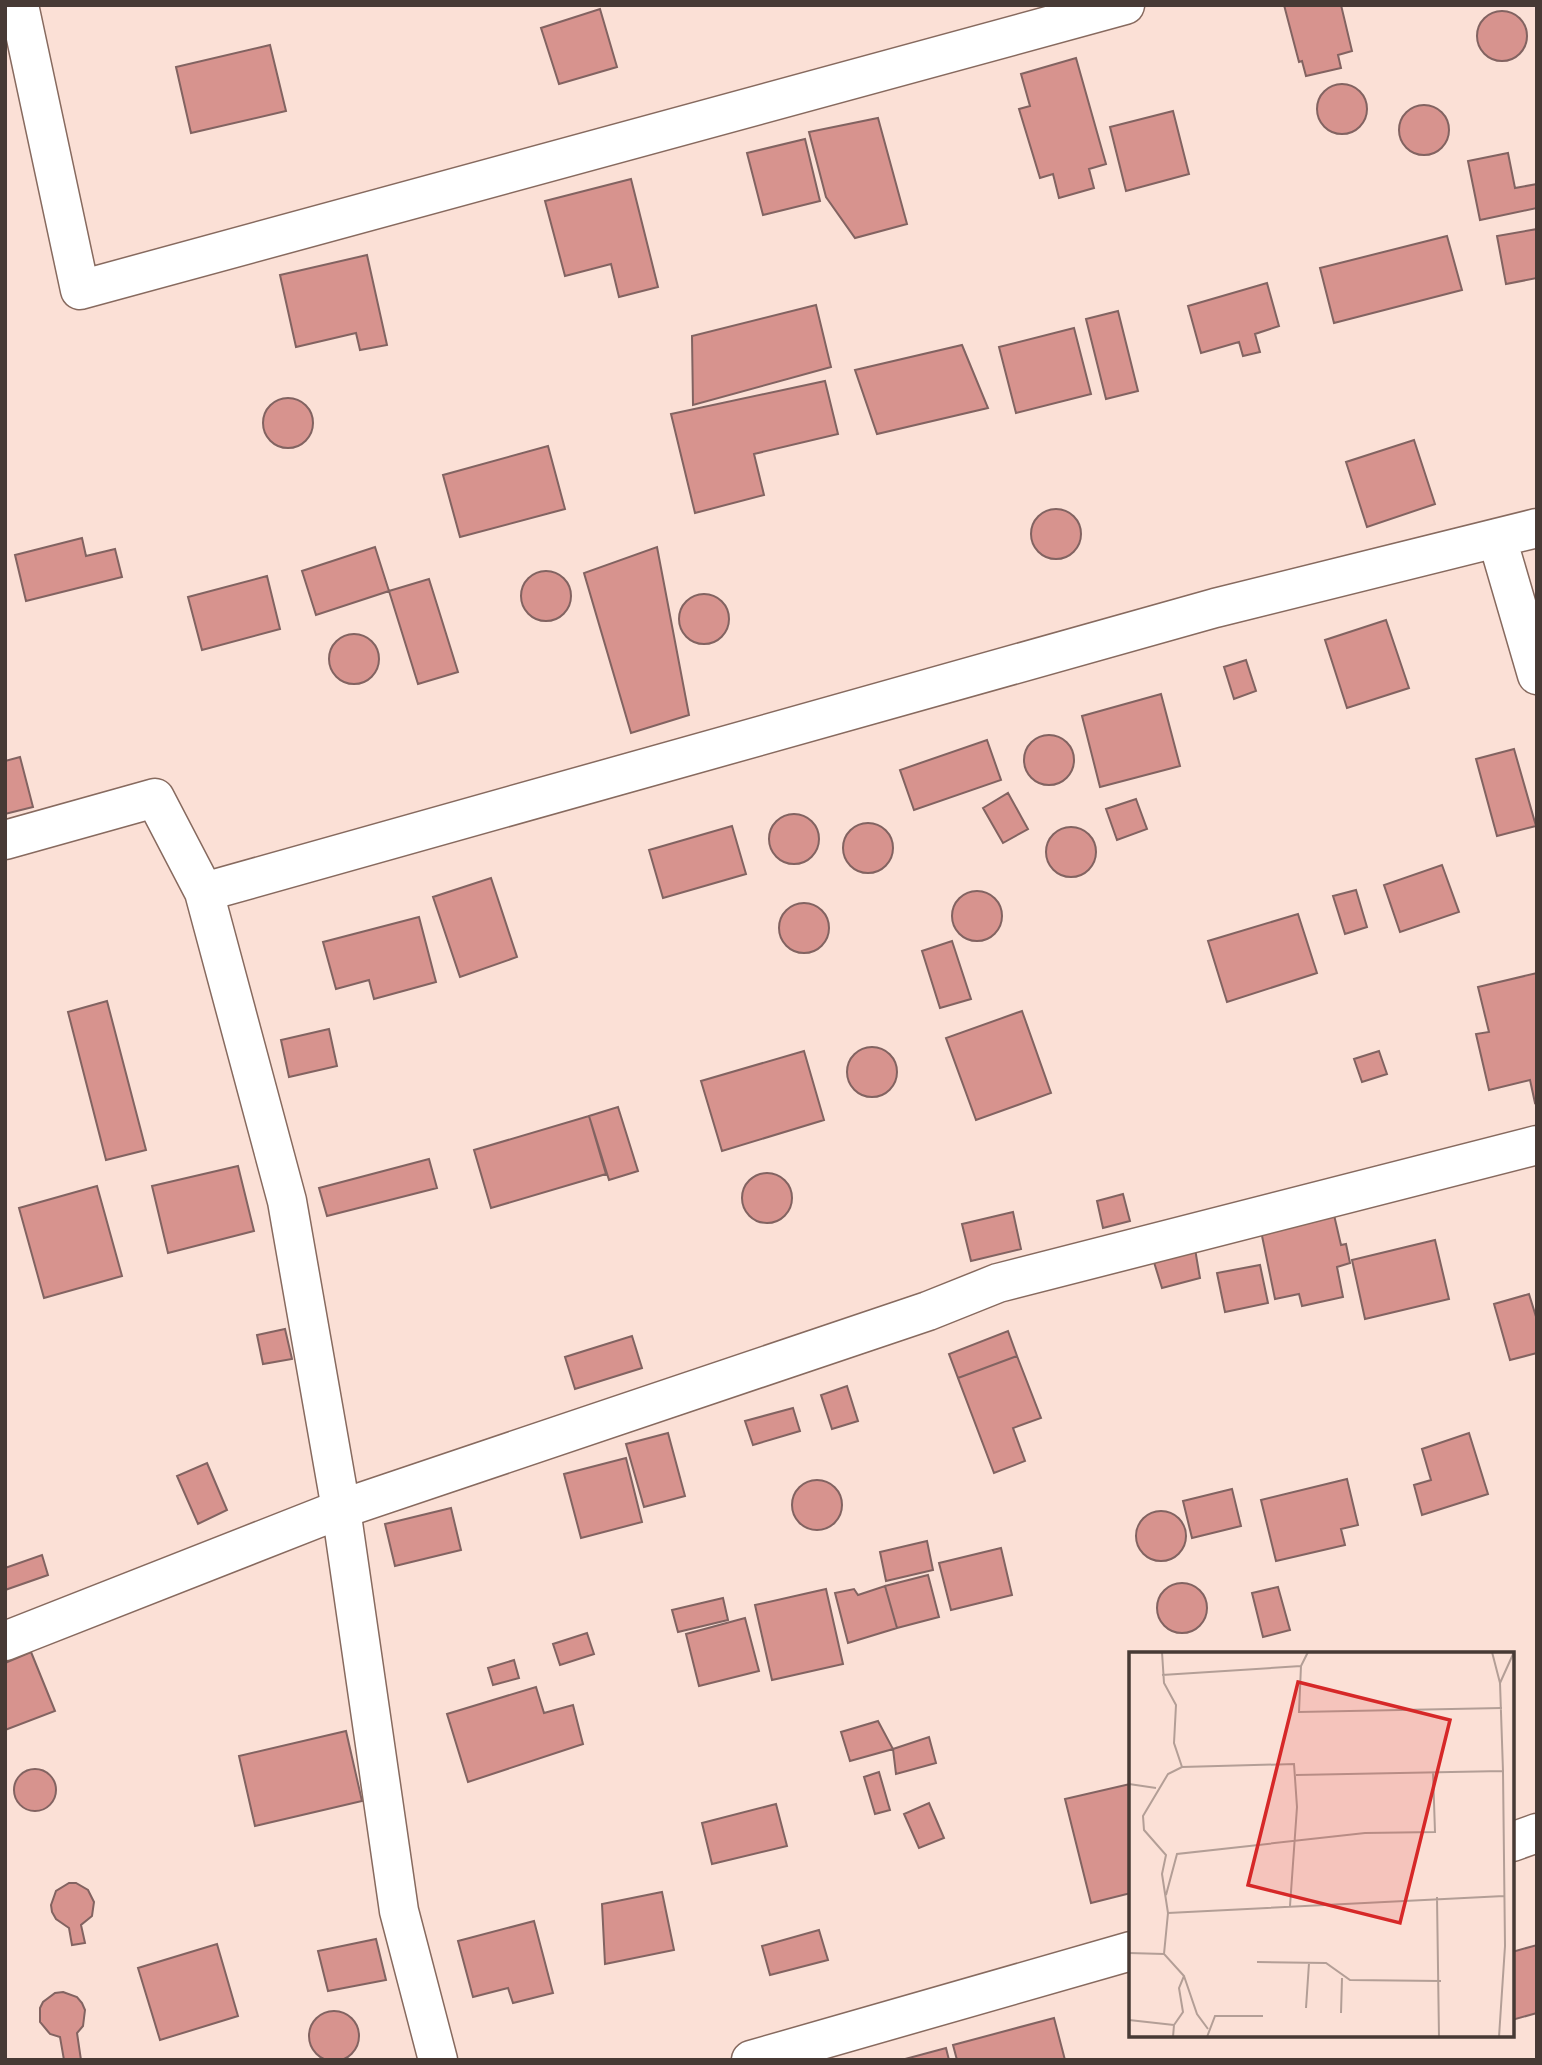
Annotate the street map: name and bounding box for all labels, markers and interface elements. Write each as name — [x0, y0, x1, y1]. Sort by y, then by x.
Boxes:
inset map — [1129, 1652, 1514, 2037]

